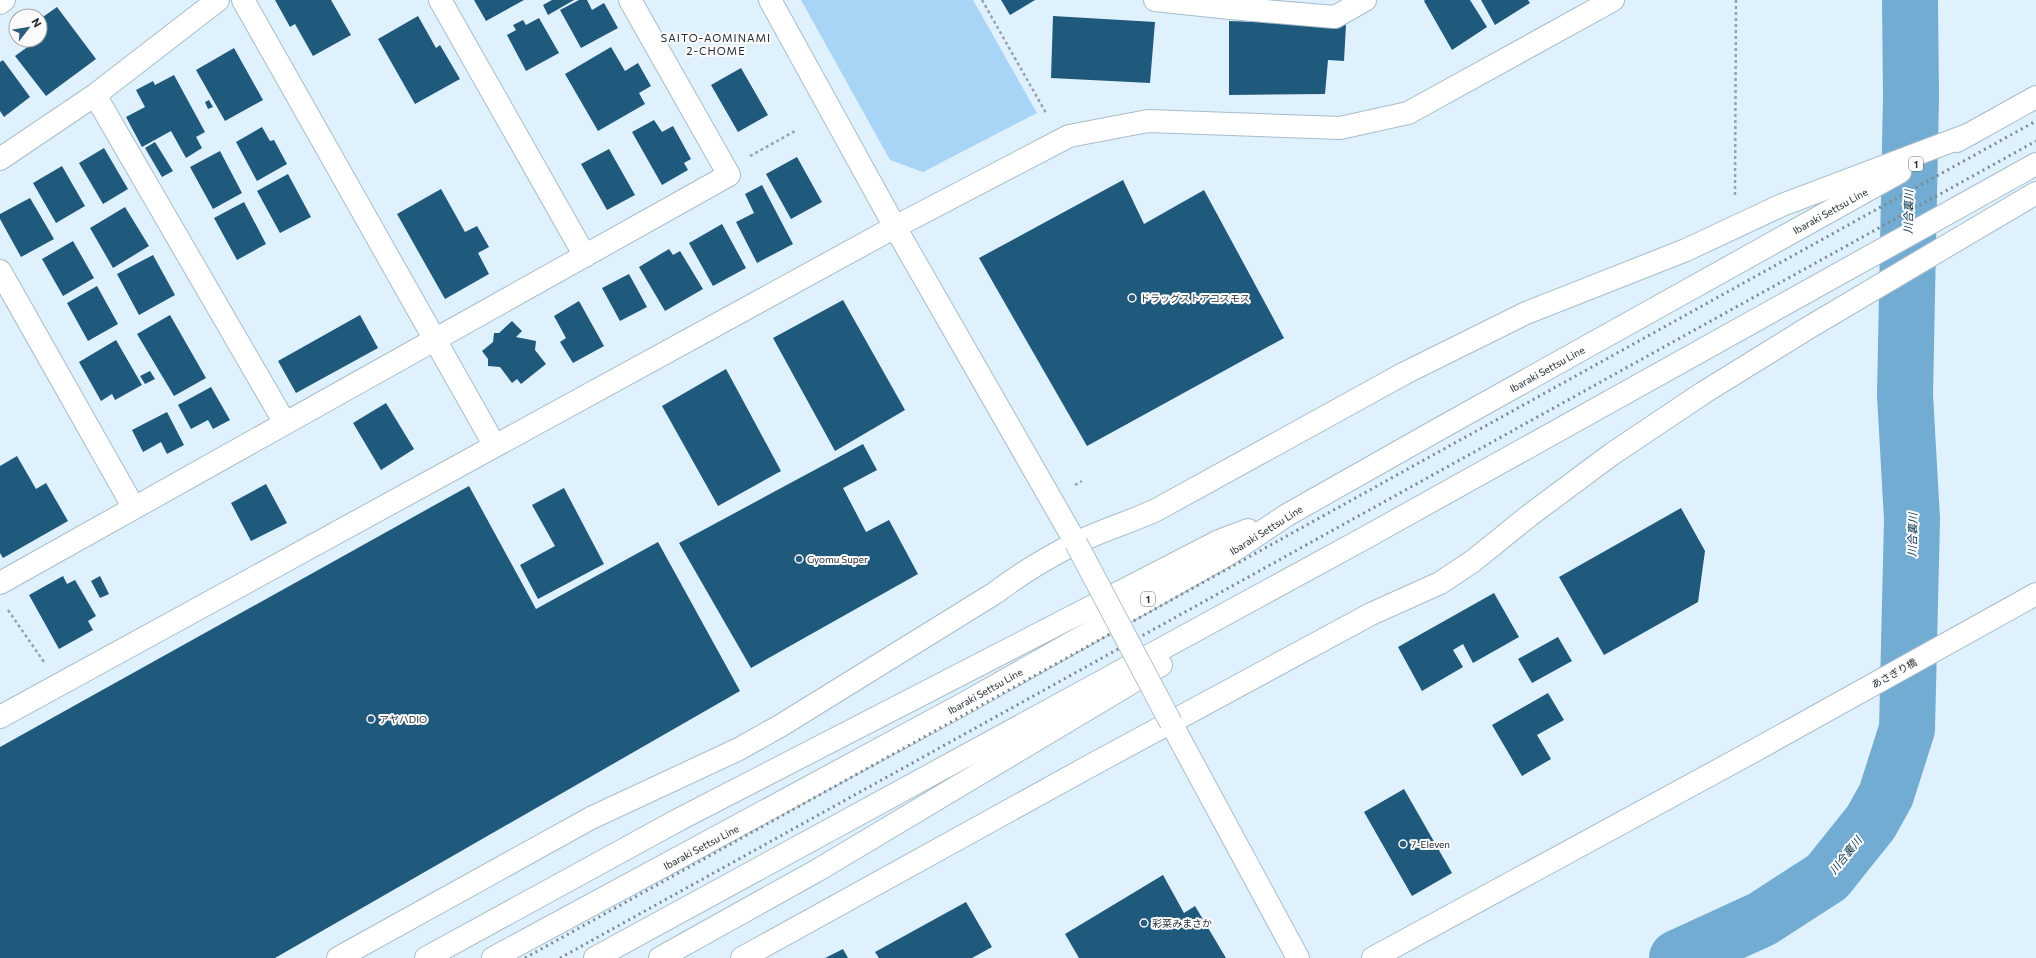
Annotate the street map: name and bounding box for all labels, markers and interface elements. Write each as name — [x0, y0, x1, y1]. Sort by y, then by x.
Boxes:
north arrow — [8, 8, 48, 48]
text: N — [29, 16, 45, 29]
district label: SAITO-AOMINAMI 2-CHOME — [661, 31, 771, 57]
road number: 1 — [1909, 157, 1923, 171]
street label: Ibaraki Settsu Line — [1791, 185, 1869, 237]
water label: 川合裏川 — [1901, 189, 1915, 234]
place label: ドラッグストアコスモス — [1140, 292, 1250, 304]
marker: ドラッグストアコスモス — [1127, 293, 1137, 303]
street label: Ibaraki Settsu Line — [1508, 343, 1586, 395]
street label: Ibaraki Settsu Line — [1227, 503, 1305, 557]
water label: 川合裏川 — [1905, 512, 1919, 557]
place label: Gyomu Super — [807, 553, 868, 565]
marker: Gyomu Super — [794, 554, 804, 564]
road number: 1 — [1141, 592, 1155, 606]
street label: あさぎり橋 — [1869, 656, 1919, 690]
street label: Ibaraki Settsu Line — [946, 665, 1024, 717]
place label: アヤハDIO — [379, 713, 427, 725]
marker: アヤハDIO — [366, 714, 376, 724]
street label: Ibaraki Settsu Line — [661, 822, 741, 872]
water label: 川合裏川 — [1826, 833, 1865, 876]
place label: 7-Eleven — [1411, 838, 1450, 850]
marker: 7-Eleven — [1398, 839, 1408, 849]
place label: 彩菜みまさか — [1152, 917, 1212, 929]
marker: 彩菜みまさか — [1139, 918, 1149, 928]

